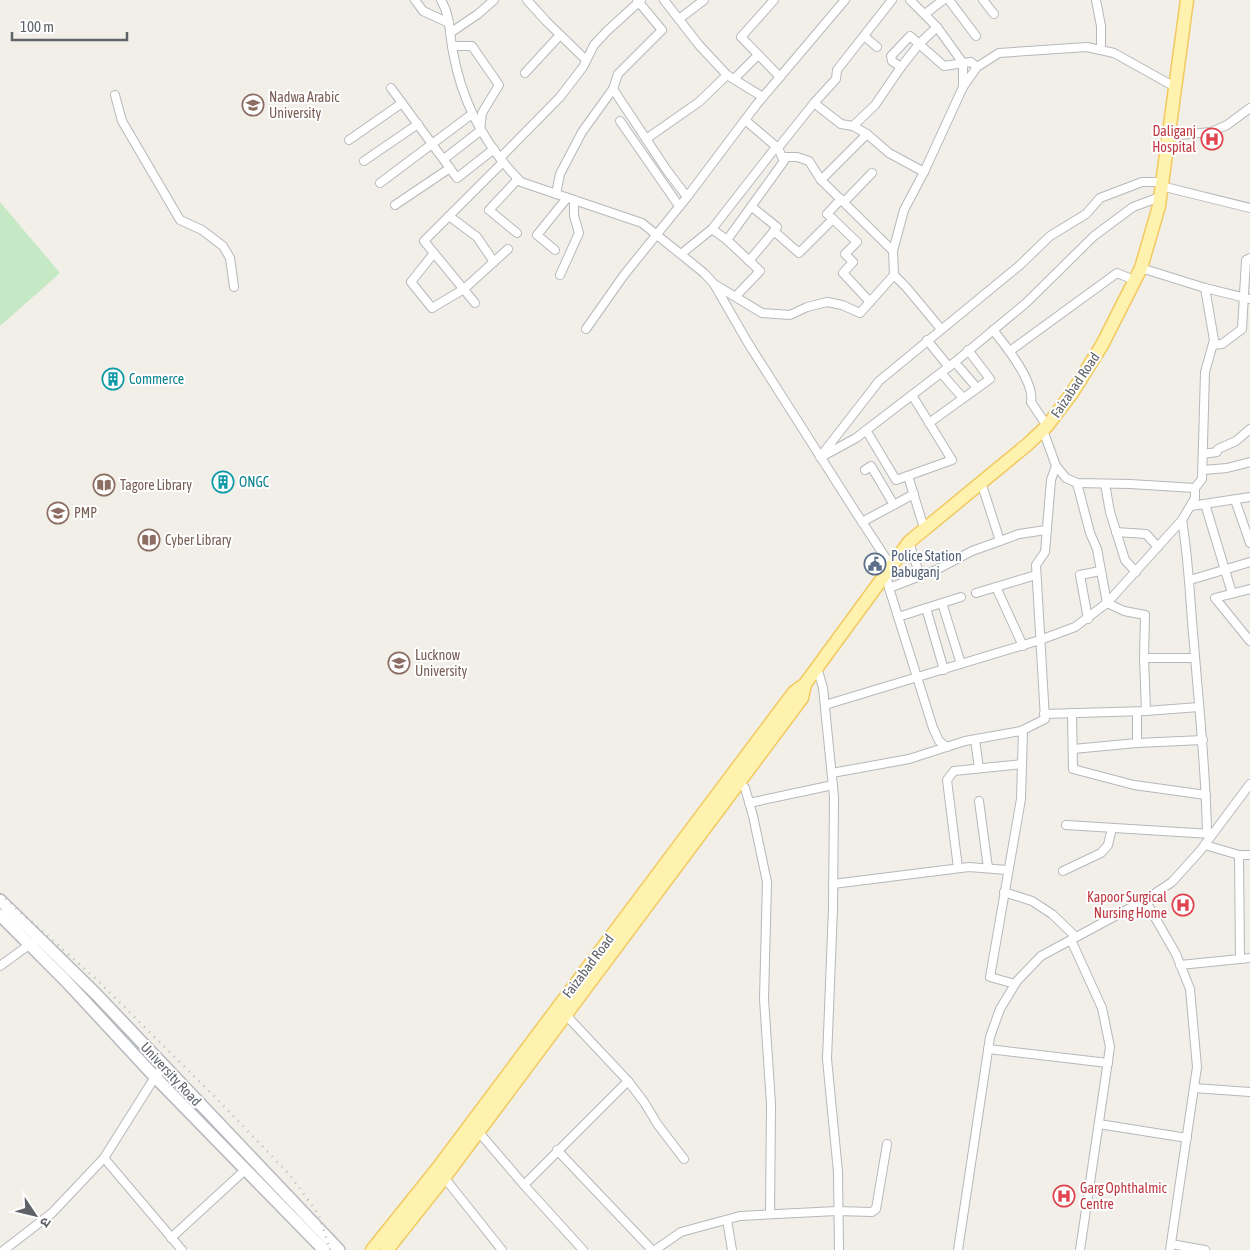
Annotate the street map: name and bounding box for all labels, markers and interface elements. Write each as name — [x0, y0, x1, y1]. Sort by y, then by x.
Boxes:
scale bar — [12, 10, 128, 42]
text: 100 m — [20, 18, 54, 35]
place label: Nadwa Arabic University — [269, 89, 340, 121]
school or university icon: Nadwa Arabic University — [241, 93, 265, 117]
place label: Daliganj Hospital — [1152, 123, 1196, 155]
hospital icon: Daliganj Hospital — [1200, 127, 1224, 151]
street label: Faizabad Road — [1047, 349, 1103, 421]
building icon: Commerce — [101, 367, 125, 391]
place label: Commerce — [129, 371, 184, 387]
building icon: ONGC — [211, 470, 235, 494]
library icon: Tagore Library — [92, 473, 116, 497]
place label: ONGC — [239, 474, 270, 490]
place label: Tagore Library — [120, 477, 192, 493]
school or university icon: PMP — [46, 501, 70, 525]
place label: PMP — [74, 505, 97, 521]
library icon: Cyber Library — [137, 528, 161, 552]
place label: Cyber Library — [165, 532, 232, 548]
place label: Police Station Babuganj — [891, 548, 962, 580]
public building icon: Police Station Babuganj — [863, 552, 887, 576]
place label: Lucknow University — [415, 647, 468, 679]
school or university icon: Lucknow University — [387, 651, 411, 675]
place label: Kapoor Surgical Nursing Home — [1087, 889, 1167, 921]
hospital icon: Kapoor Surgical Nursing Home — [1171, 893, 1195, 917]
street label: Faizabad Road — [559, 931, 617, 1001]
street label: University Road — [138, 1039, 204, 1109]
place label: Garg Ophthalmic Centre — [1080, 1180, 1168, 1212]
hospital icon: Garg Ophthalmic Centre — [1052, 1184, 1076, 1208]
north arrow — [10, 1190, 60, 1240]
text: उ — [36, 1215, 55, 1231]

